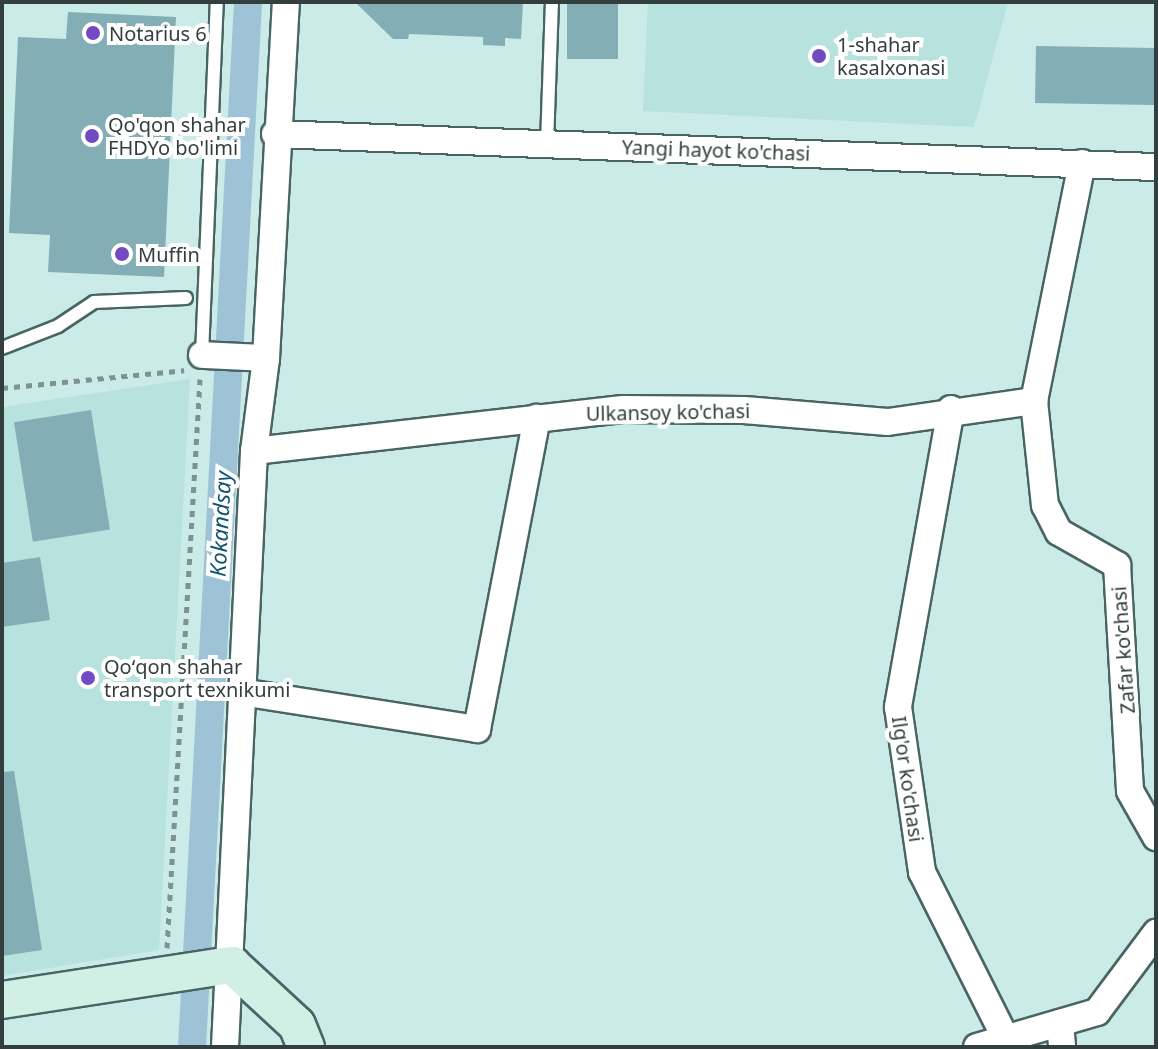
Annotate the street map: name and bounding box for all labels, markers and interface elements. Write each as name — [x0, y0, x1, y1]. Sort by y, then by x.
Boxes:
place label: Notarius 6 — [109, 21, 207, 45]
marker: Notarius 6 — [84, 24, 102, 42]
place label: 1-shahar kasalxonasi — [837, 32, 945, 79]
marker: 1-shahar kasalxonasi — [808, 45, 830, 67]
place label: Qo'qon shahar FHDYo bo'limi — [108, 112, 246, 159]
marker: Qo'qon shahar FHDYo bo'limi — [83, 127, 101, 145]
street label: Yangi hayot ko'chasi — [621, 135, 811, 165]
place label: Muffin — [138, 242, 200, 266]
marker: Muffin — [113, 245, 131, 263]
street label: Ulkansoy ko'chasi — [586, 399, 750, 425]
water label: Kokandsay — [204, 470, 236, 578]
street label: Zafar ko'chasi — [1107, 585, 1139, 715]
place label: Qoʻqon shahar transport texnikumi — [104, 654, 290, 701]
marker: Qoʻqon shahar transport texnikumi — [79, 669, 97, 687]
street label: Ilg'or ko'chasi — [887, 714, 929, 844]

